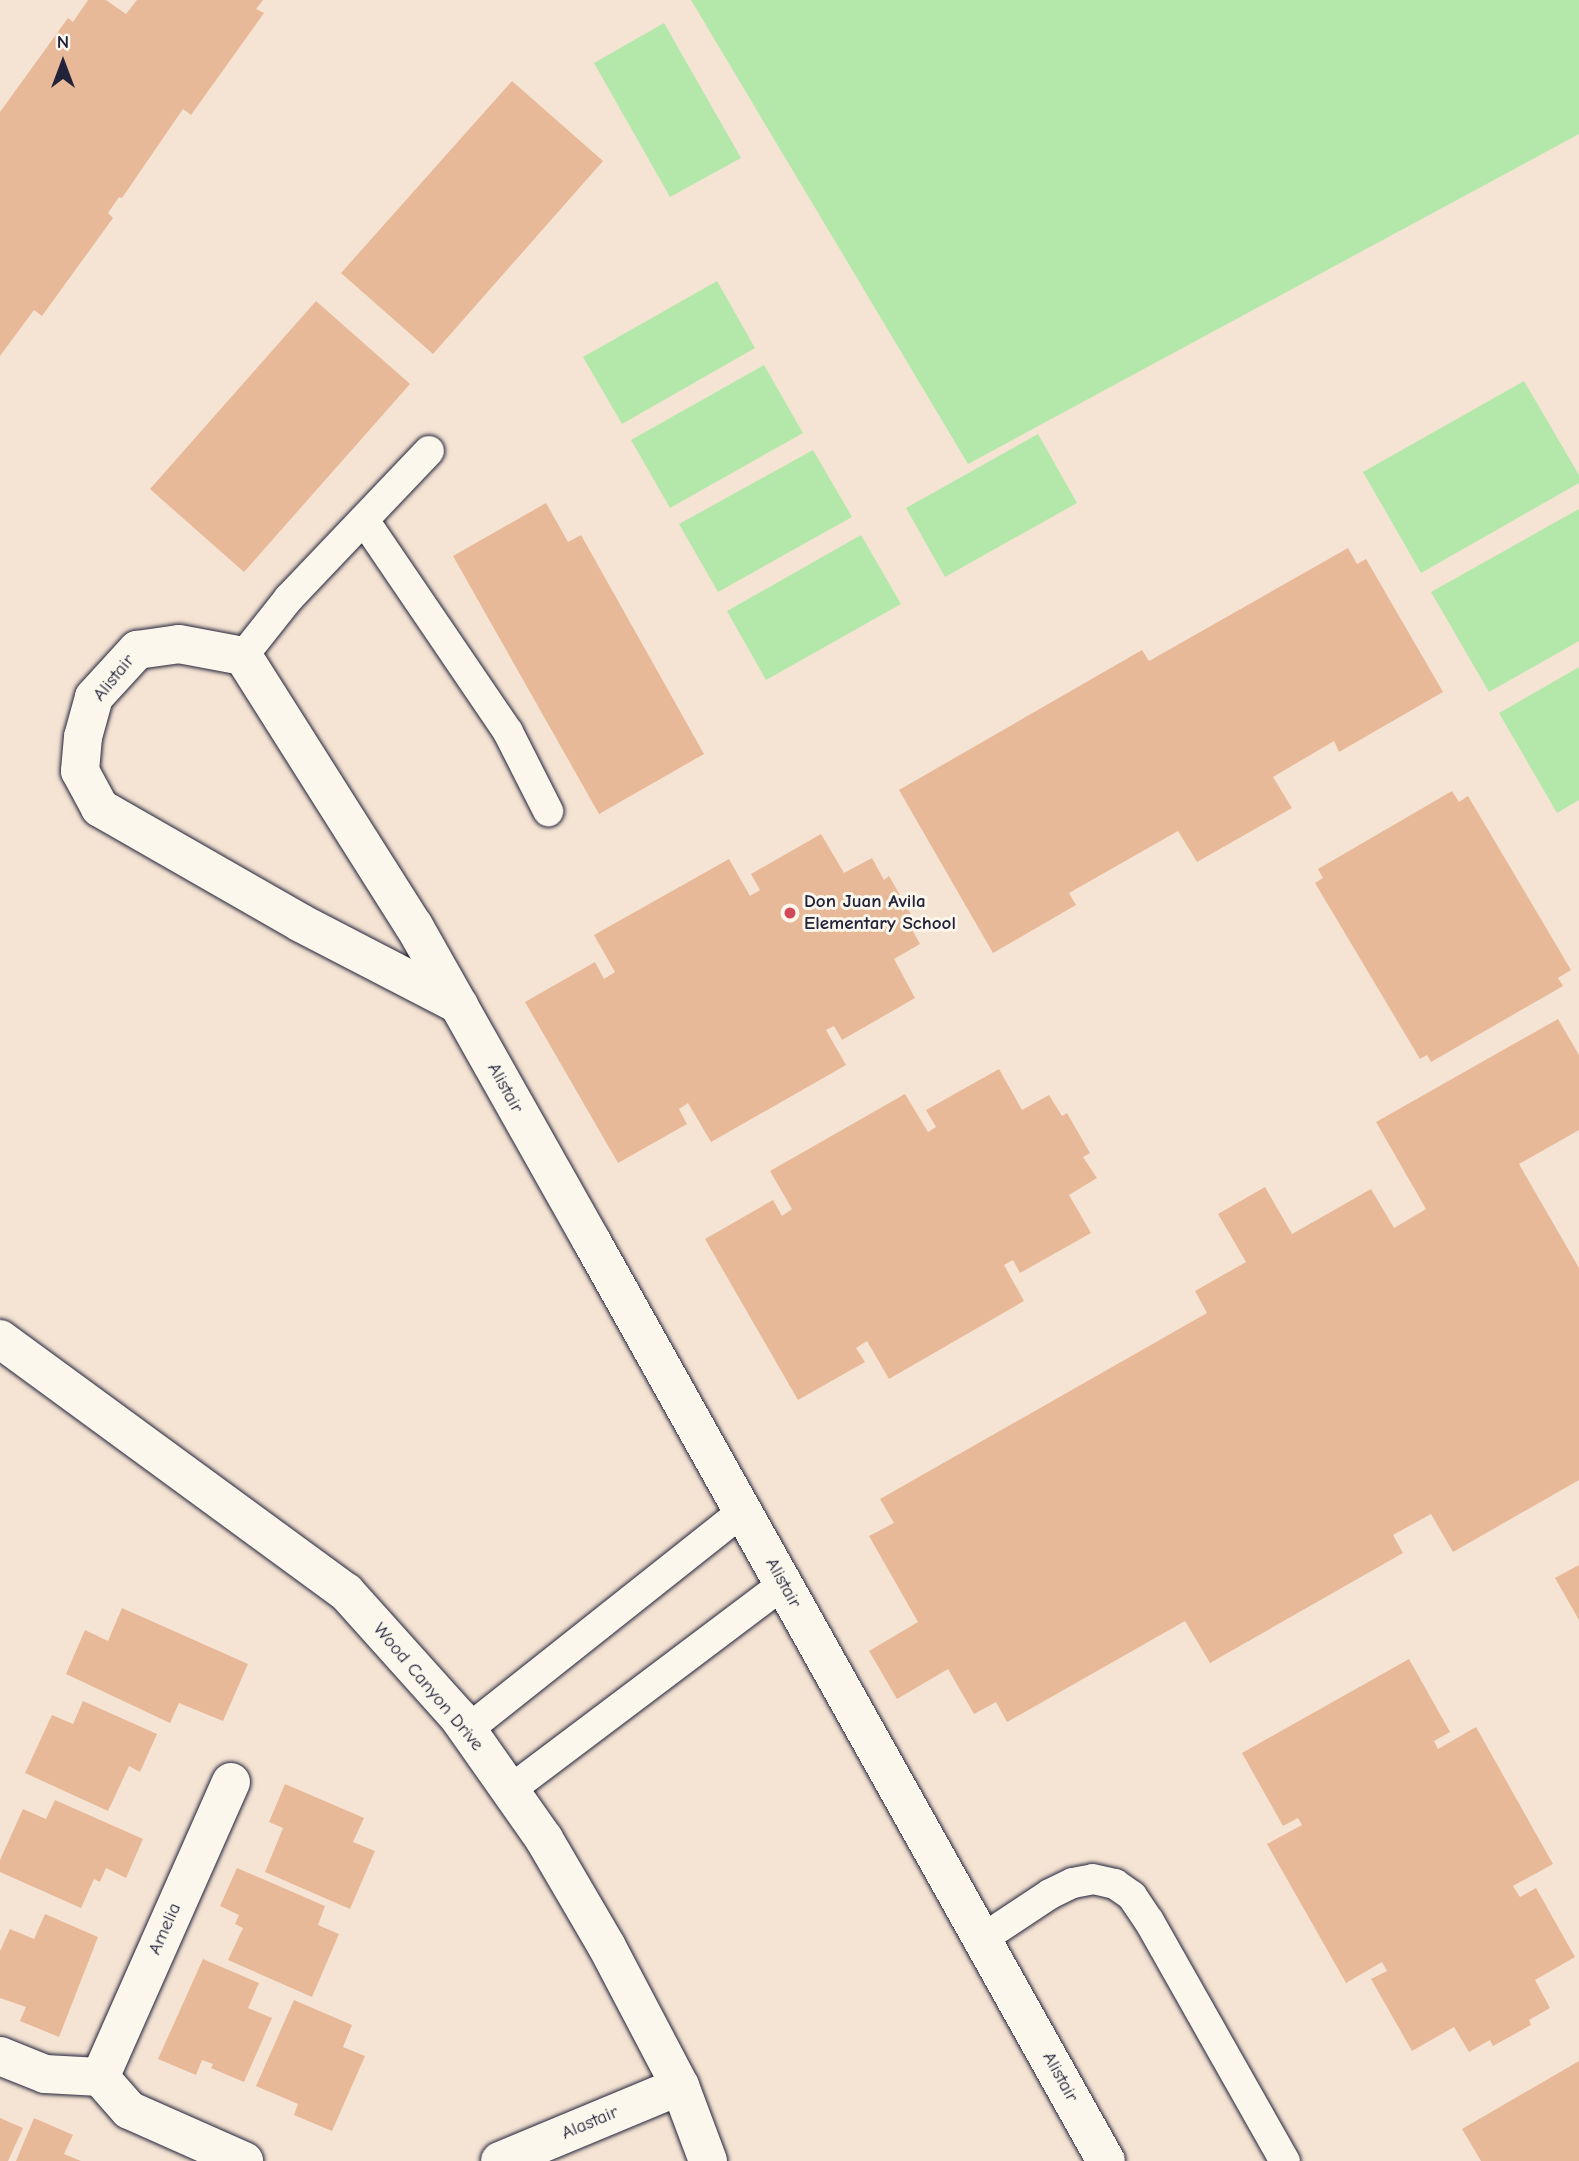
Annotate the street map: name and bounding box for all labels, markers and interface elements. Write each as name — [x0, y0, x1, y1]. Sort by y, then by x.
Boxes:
north arrow — [28, 28, 98, 98]
text: N — [57, 31, 69, 53]
street label: Alistair — [88, 650, 140, 706]
place label: Don Juan Avila Elementary School — [804, 891, 956, 935]
marker: Don Juan Avila Elementary School — [782, 905, 798, 921]
street label: Alistair — [482, 1059, 528, 1117]
street label: Alistair — [760, 1554, 806, 1612]
street label: Wood Canyon Drive — [368, 1618, 488, 1756]
street label: Amelia — [143, 1899, 187, 1959]
street label: Alistair — [1037, 2048, 1083, 2106]
street label: Alastair — [558, 2101, 622, 2145]

